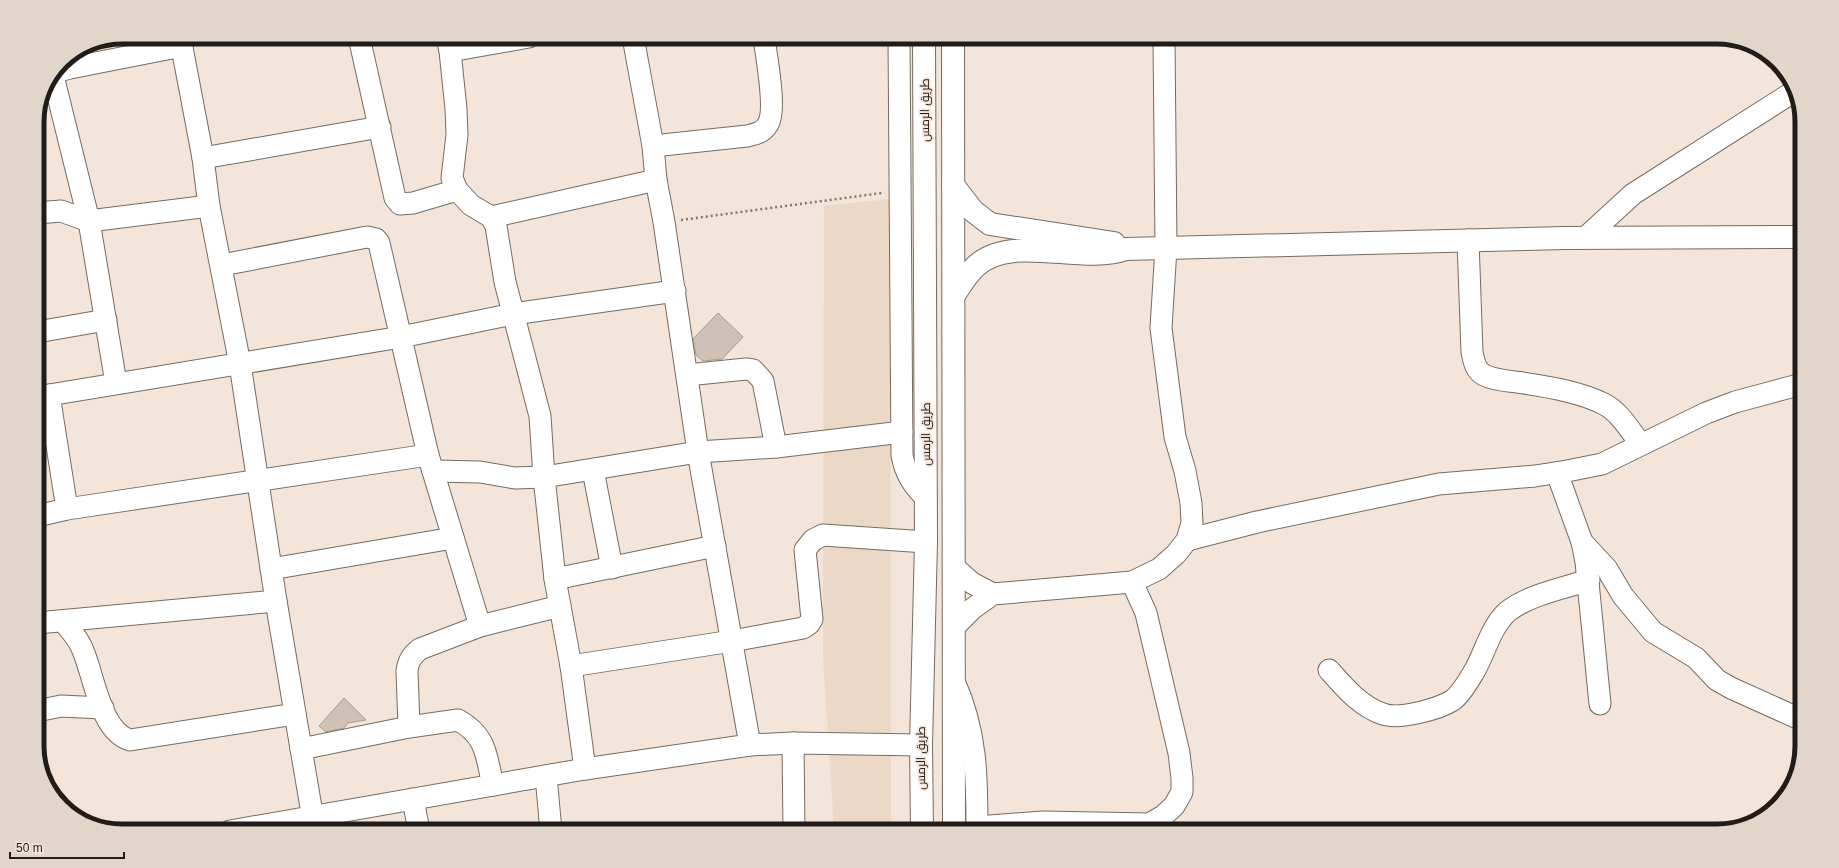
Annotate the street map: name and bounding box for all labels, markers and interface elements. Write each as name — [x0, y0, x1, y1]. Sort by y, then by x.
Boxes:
street label: طريق الرمس — [918, 78, 932, 142]
street label: طريق الرمس — [919, 402, 933, 466]
street label: طريق الرمس — [914, 726, 928, 790]
scale bar — [10, 834, 124, 860]
text: 50 m — [16, 841, 43, 855]

